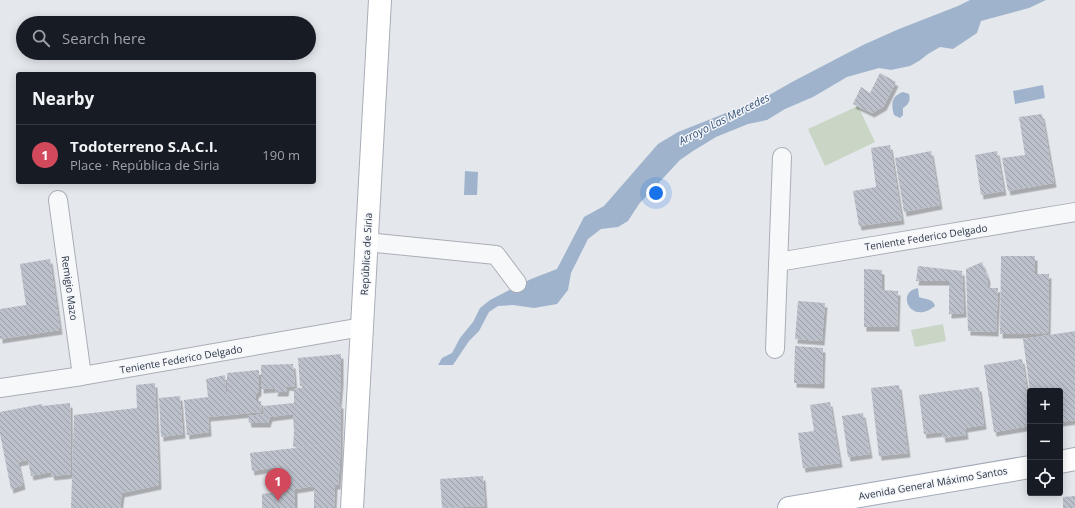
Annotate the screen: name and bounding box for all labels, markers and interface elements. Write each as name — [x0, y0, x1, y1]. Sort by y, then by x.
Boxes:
search box — [16, 16, 316, 60]
icon: search — [30, 27, 52, 49]
text: Search here — [62, 28, 146, 48]
text: Nearby — [32, 87, 94, 110]
water label: Arroyo Las Mercedes — [675, 89, 772, 148]
text: Todoterreno S.A.C.I. — [70, 136, 218, 156]
text: 1 — [41, 146, 49, 164]
text: 190 m — [262, 146, 300, 164]
text: Place · República de Siria — [70, 156, 219, 174]
your location — [646, 183, 666, 203]
street label: República de Siria — [357, 212, 375, 296]
street label: Teniente Federico Delgado — [863, 220, 989, 254]
street label: Remigio Mazo — [59, 255, 81, 321]
street label: Teniente Federico Delgado — [119, 341, 243, 377]
map controls — [1027, 388, 1063, 496]
button: + — [1027, 388, 1063, 424]
button: − — [1027, 424, 1063, 460]
button: locate — [1027, 460, 1063, 496]
street label: Avenida General Máximo Santos — [857, 463, 1009, 503]
pin: 1 — [265, 468, 291, 501]

